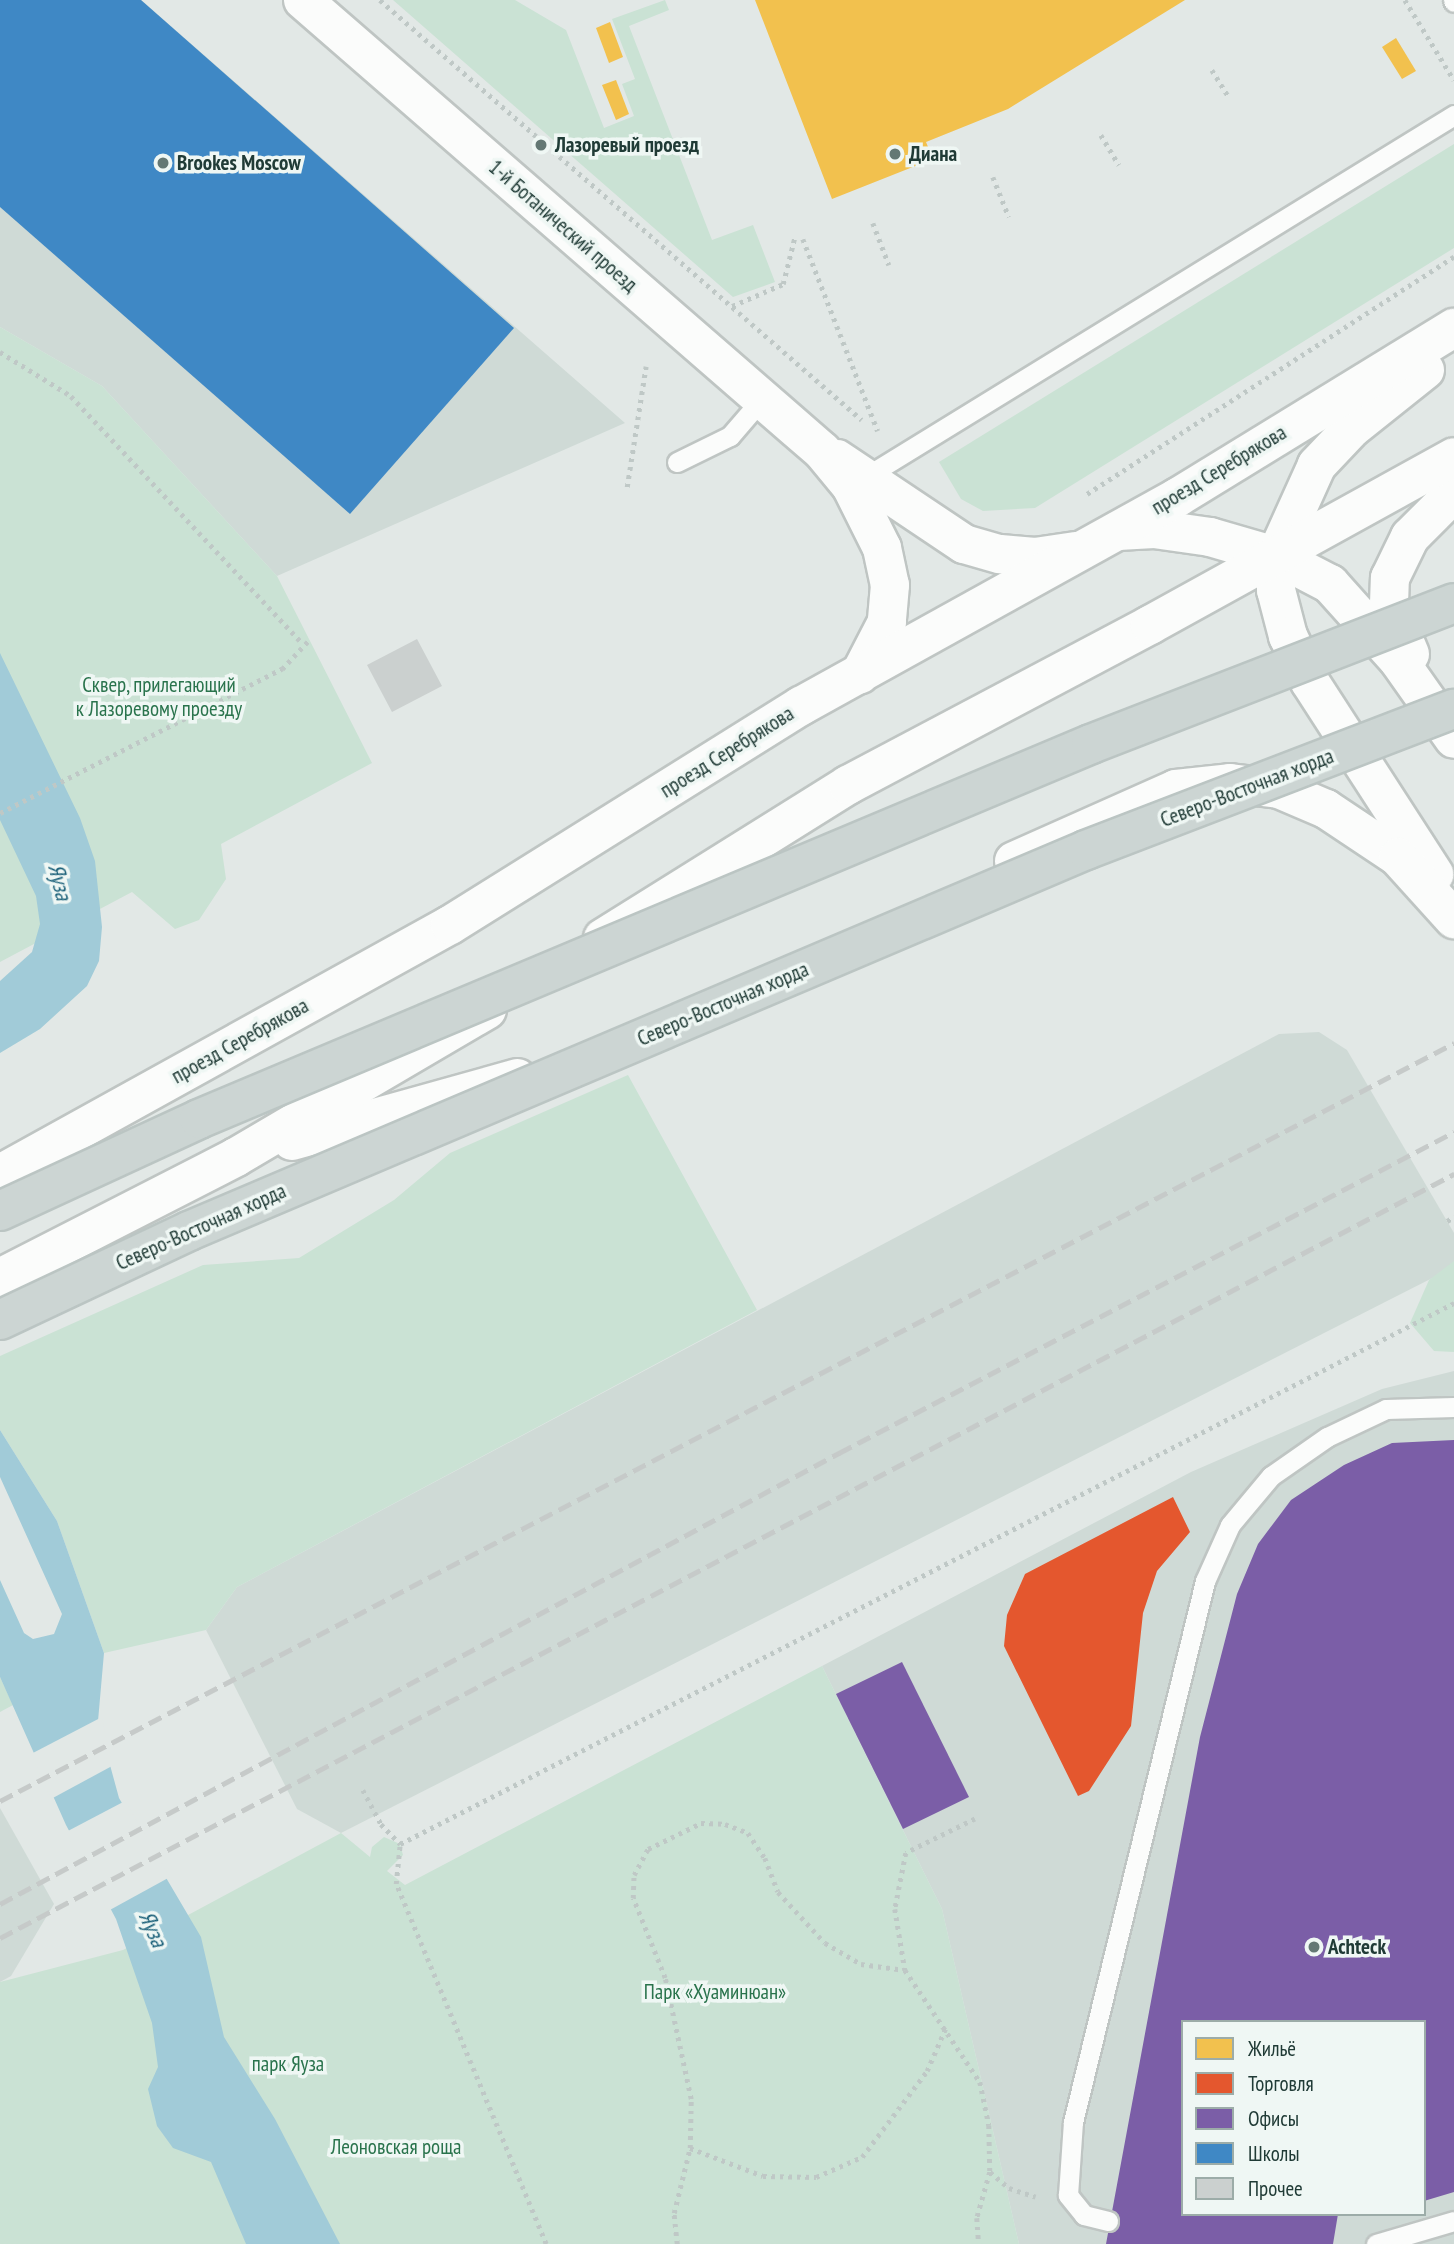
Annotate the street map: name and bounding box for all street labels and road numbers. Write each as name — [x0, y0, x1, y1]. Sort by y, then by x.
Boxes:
street label: 1-й Ботанический проезд — [484, 155, 642, 297]
street label: проезд Серебрякова — [1147, 420, 1291, 520]
street label: проезд Серебрякова — [656, 701, 798, 803]
street label: Северо-Восточная хорда — [1157, 743, 1337, 833]
street label: Северо-Восточная хорда — [634, 957, 812, 1051]
street label: проезд Серебрякова — [167, 993, 313, 1089]
street label: Северо-Восточная хорда — [112, 1178, 290, 1276]

